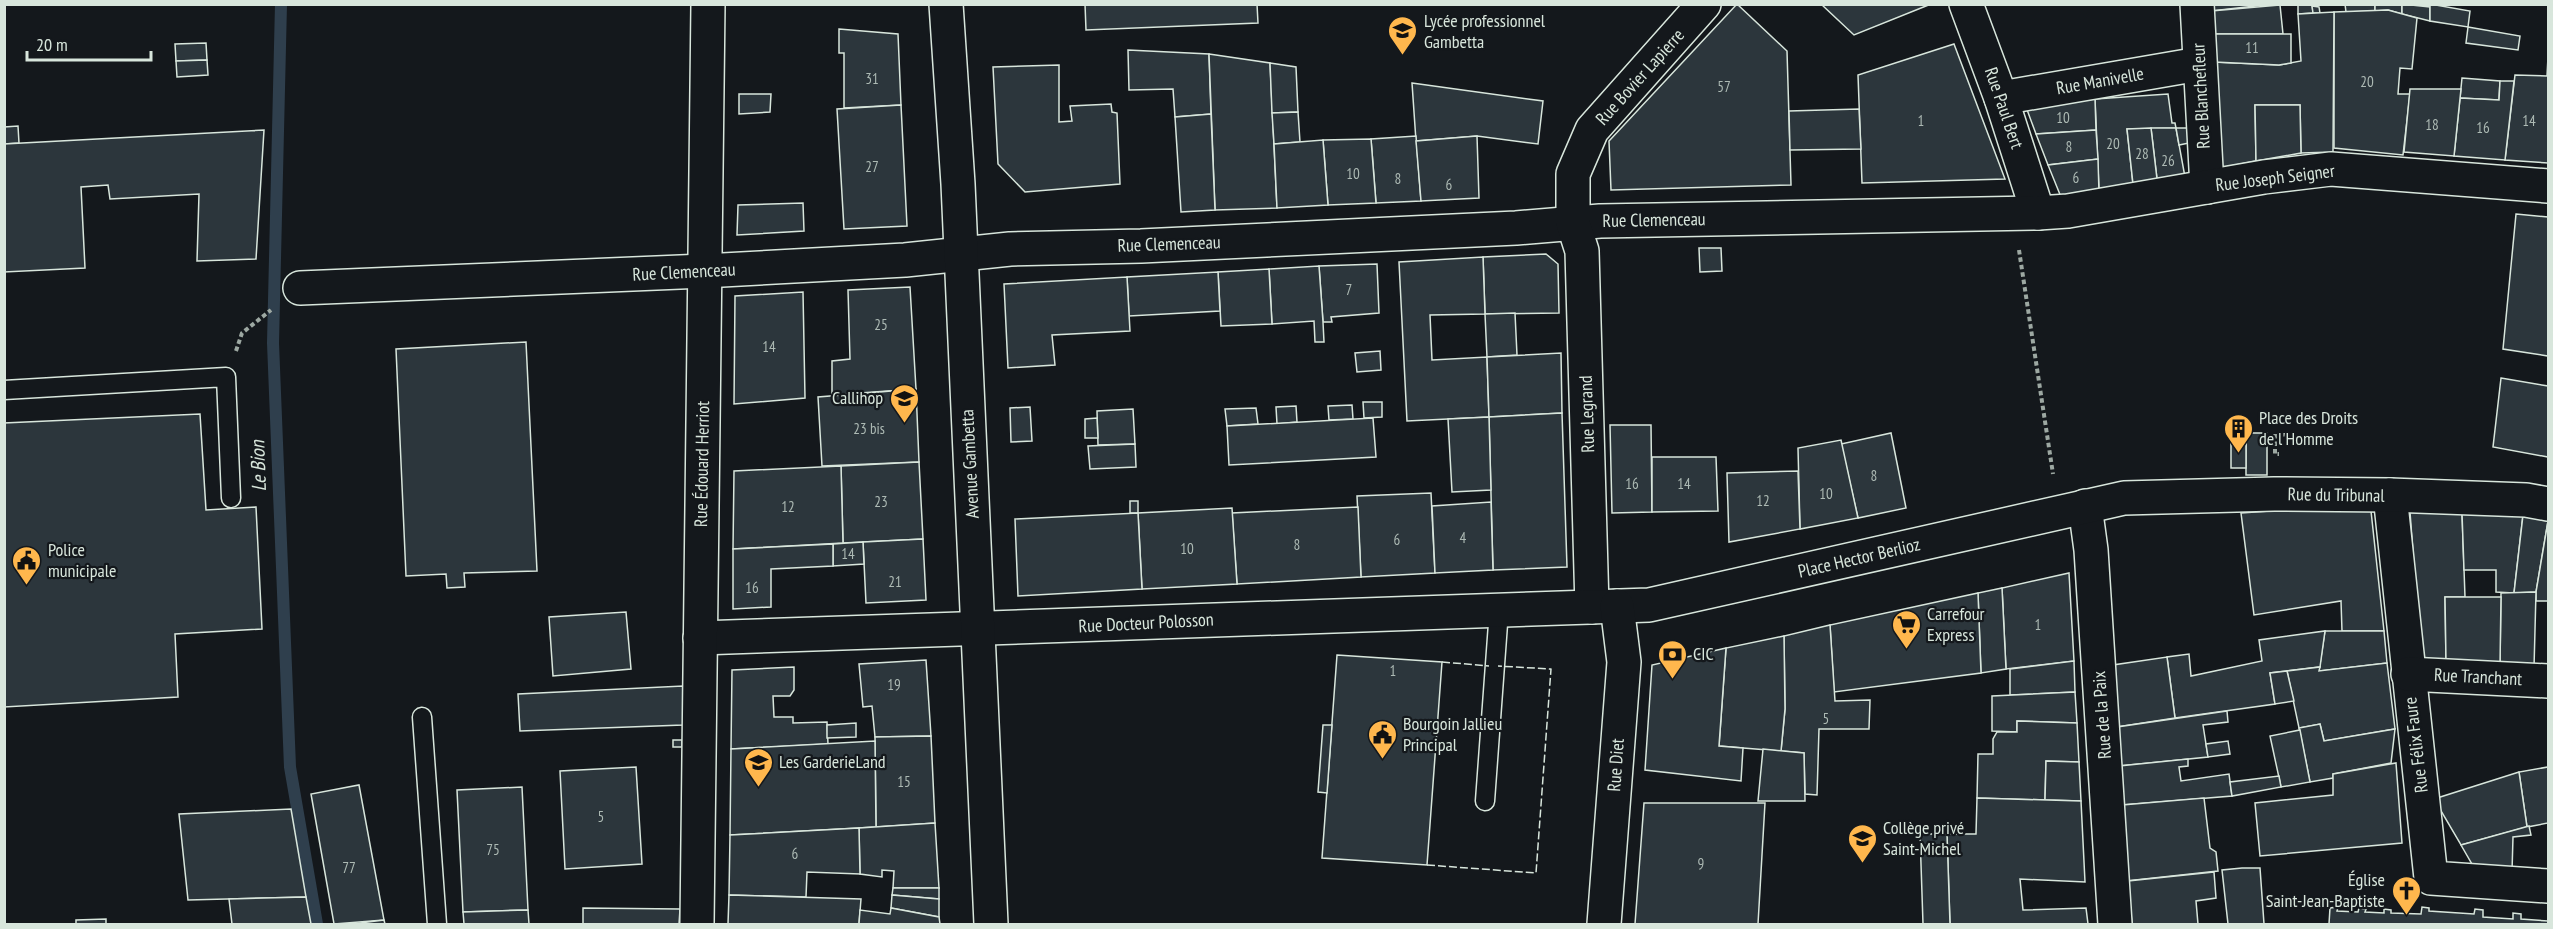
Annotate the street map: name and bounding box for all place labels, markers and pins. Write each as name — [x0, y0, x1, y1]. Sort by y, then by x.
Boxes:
place label: Lycée professionnel Gambetta — [1424, 9, 1546, 53]
school or university icon: Lycée professionnel Gambetta — [1387, 15, 1419, 57]
school or university icon: Callihop — [888, 382, 920, 424]
place label: Callihop — [832, 386, 883, 409]
place label: Place des Droits de l'Homme — [2259, 406, 2358, 450]
building icon: Place des Droits de l'Homme — [2222, 412, 2254, 454]
place label: Police municipale — [48, 538, 116, 582]
public building icon: Police municipale — [11, 544, 43, 586]
place label: Carrefour Express — [1927, 602, 1985, 646]
supermarket icon: Carrefour Express — [1890, 608, 1922, 650]
bank icon: CIC — [1656, 638, 1688, 680]
place label: CIC — [1693, 642, 1714, 665]
place label: Bourgoin Jallieu Principal — [1403, 712, 1502, 756]
public building icon: Bourgoin Jallieu Principal — [1366, 718, 1398, 760]
school or university icon: Les GarderieLand — [742, 746, 774, 788]
place label: Les GarderieLand — [779, 750, 886, 773]
place label: Collège privé Saint-Michel — [1883, 816, 1964, 860]
school or university icon: Collège privé Saint-Michel — [1846, 822, 1878, 864]
place label: Église Saint-Jean-Baptiste — [2266, 868, 2385, 912]
church icon: Église Saint-Jean-Baptiste — [2390, 874, 2422, 916]

